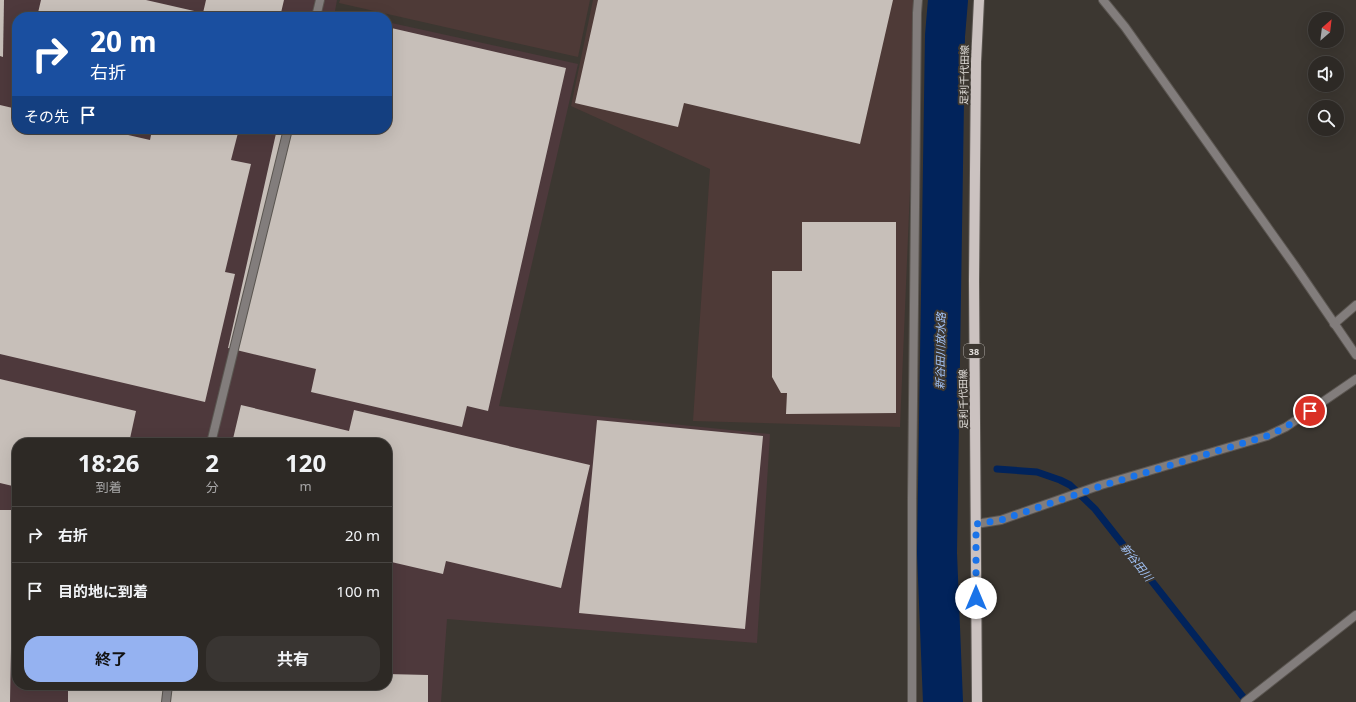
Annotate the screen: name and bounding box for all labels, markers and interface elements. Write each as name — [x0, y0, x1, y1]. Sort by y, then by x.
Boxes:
north arrow — [1308, 12, 1344, 48]
map controls — [1308, 12, 1344, 136]
text: 20 m — [90, 22, 157, 60]
icon: right — [24, 28, 76, 80]
street label: 足利千代田線 — [956, 45, 972, 105]
button: sound — [1308, 56, 1344, 92]
text: 右折 — [90, 60, 126, 84]
button: search — [1308, 100, 1344, 136]
icon: arrive — [77, 104, 99, 126]
text: その先 — [24, 106, 69, 126]
water label: 新谷田川放水路 — [932, 311, 948, 390]
road number: 38 — [964, 344, 984, 358]
street label: 足利千代田線 — [955, 369, 971, 429]
pin — [1293, 394, 1327, 428]
icon: arrive — [1299, 400, 1321, 422]
text: 18:26 — [78, 446, 140, 479]
text: 2 — [205, 446, 219, 479]
text: 120 — [285, 446, 326, 479]
text: m — [299, 477, 312, 495]
text: 到着 — [96, 478, 122, 496]
text: 分 — [206, 478, 219, 496]
icon: right — [24, 524, 46, 546]
text: 右折 — [58, 525, 88, 545]
text: 20 m — [345, 525, 380, 545]
water label: 新谷田川 — [1118, 540, 1157, 585]
position arrow — [955, 577, 997, 619]
icon: arrive — [24, 580, 46, 602]
text: 目的地に到着 — [58, 581, 148, 601]
text: 100 m — [336, 581, 380, 601]
button: 終了 — [24, 636, 198, 682]
button: 共有 — [206, 636, 380, 682]

